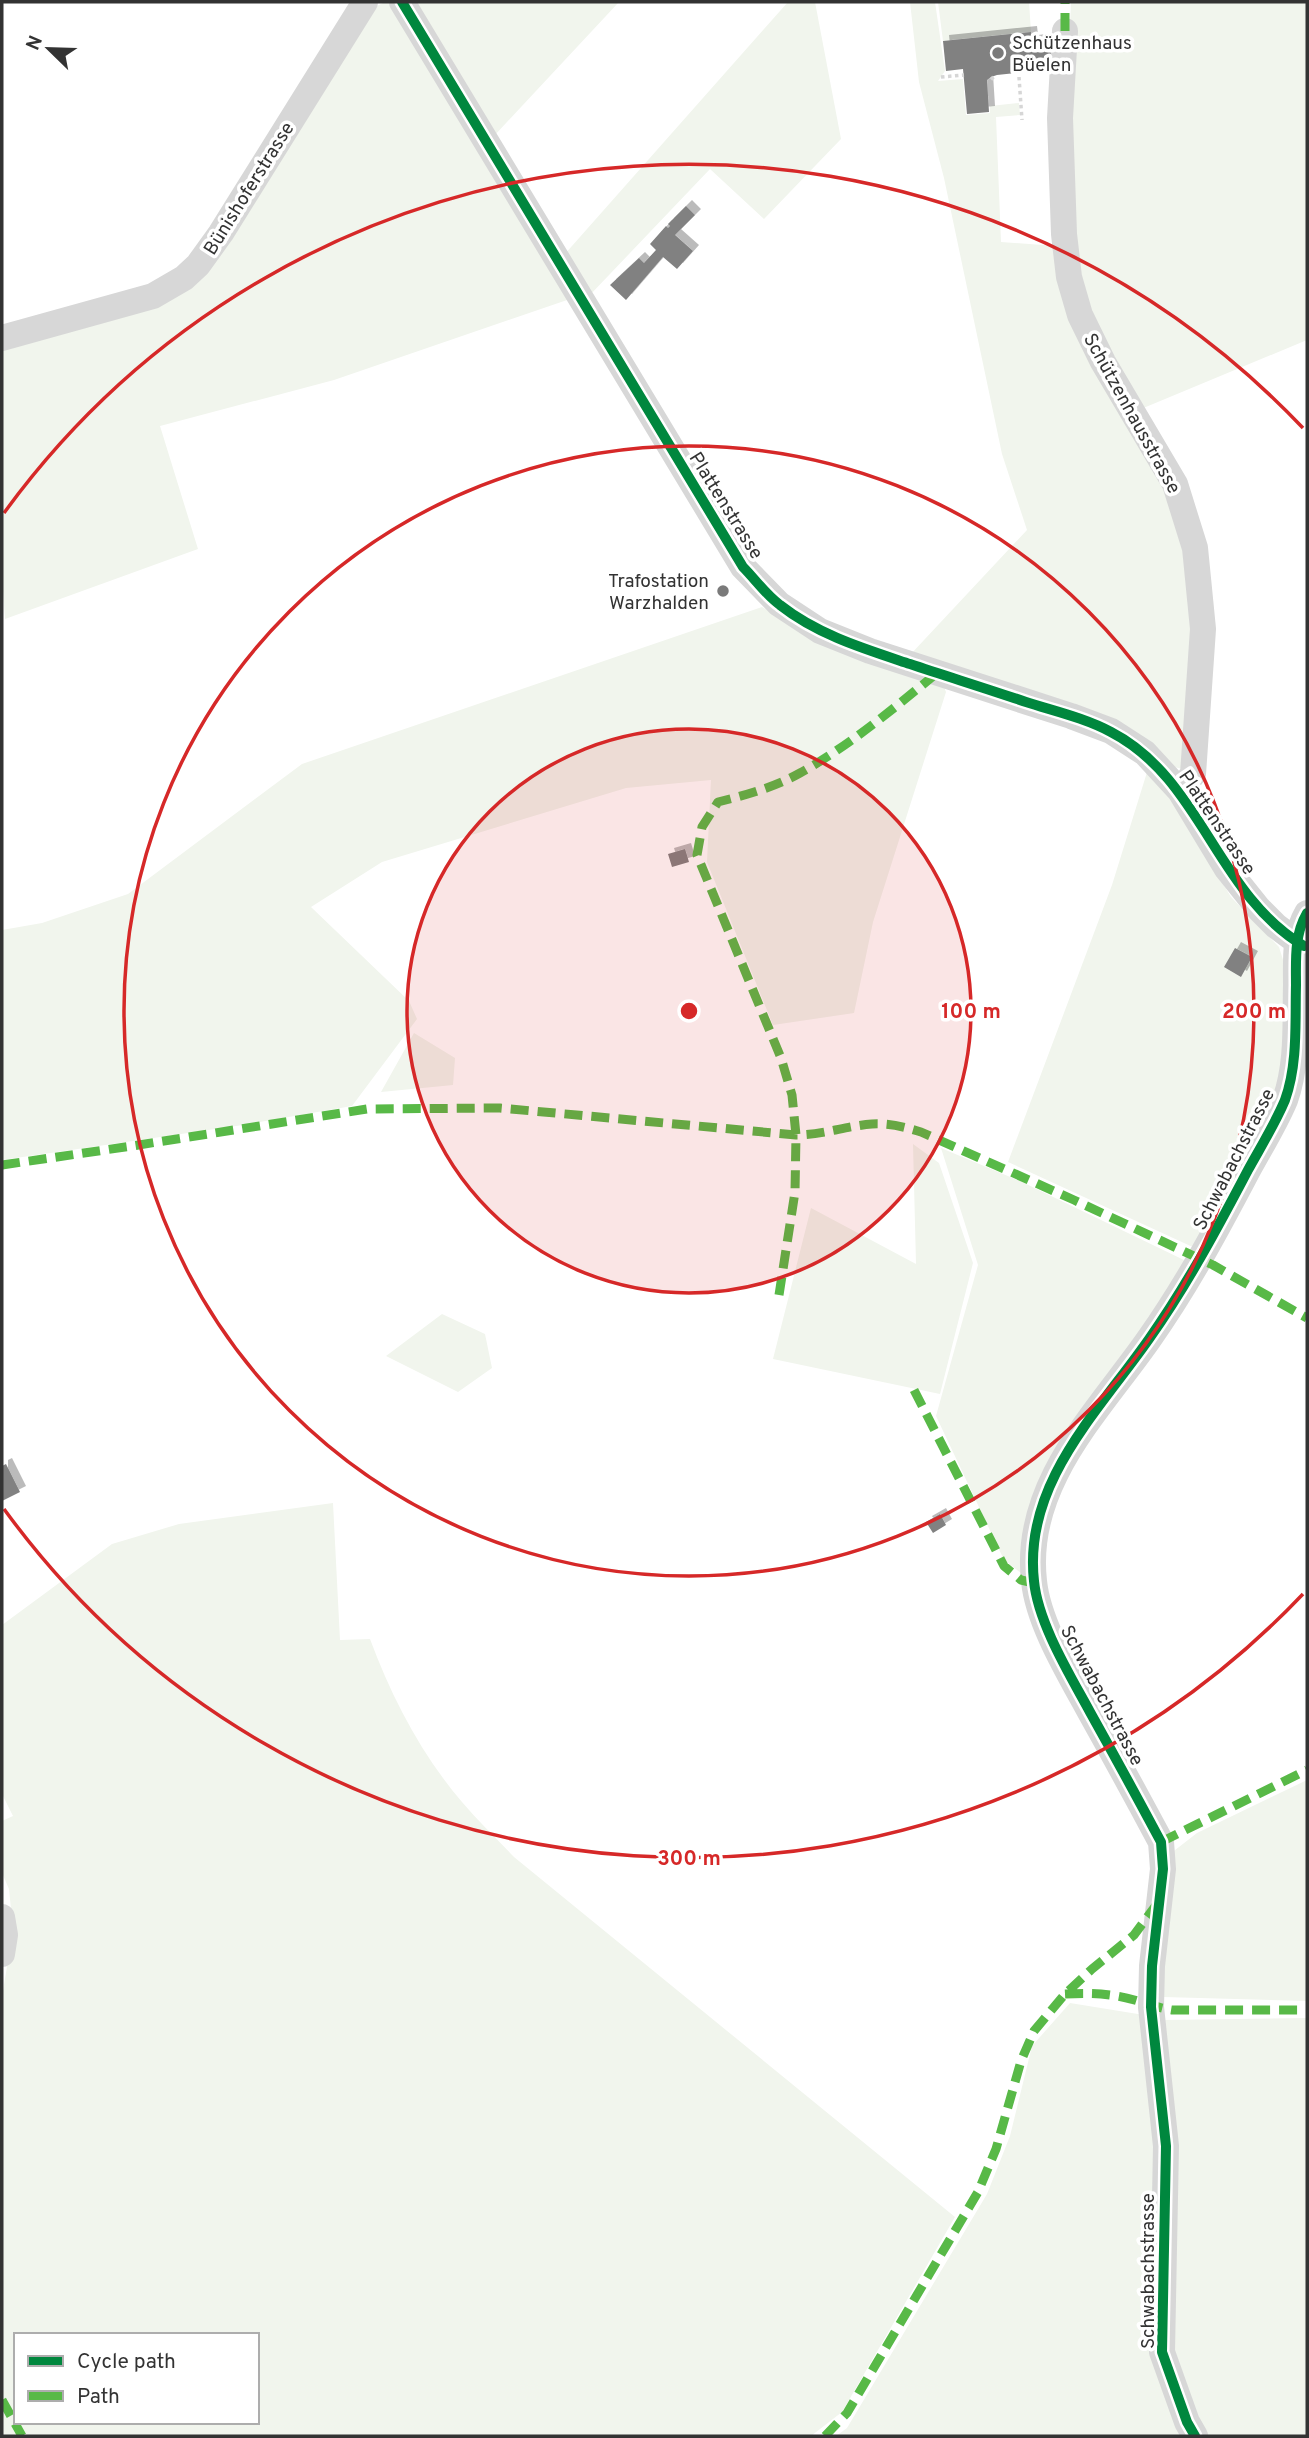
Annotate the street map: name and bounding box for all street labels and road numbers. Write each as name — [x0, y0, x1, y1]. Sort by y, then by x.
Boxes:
street label: Bünishoferstrasse — [199, 118, 300, 260]
street label: Schützenhausstrasse — [1077, 329, 1185, 498]
street label: Plattenstrasse — [683, 448, 768, 564]
street label: Plattenstrasse — [1172, 766, 1260, 880]
street label: Schwabachstrasse — [1189, 1085, 1281, 1235]
street label: Schwabachstrasse — [1054, 1621, 1148, 1770]
street label: Schwabachstrasse — [1137, 2193, 1161, 2349]

